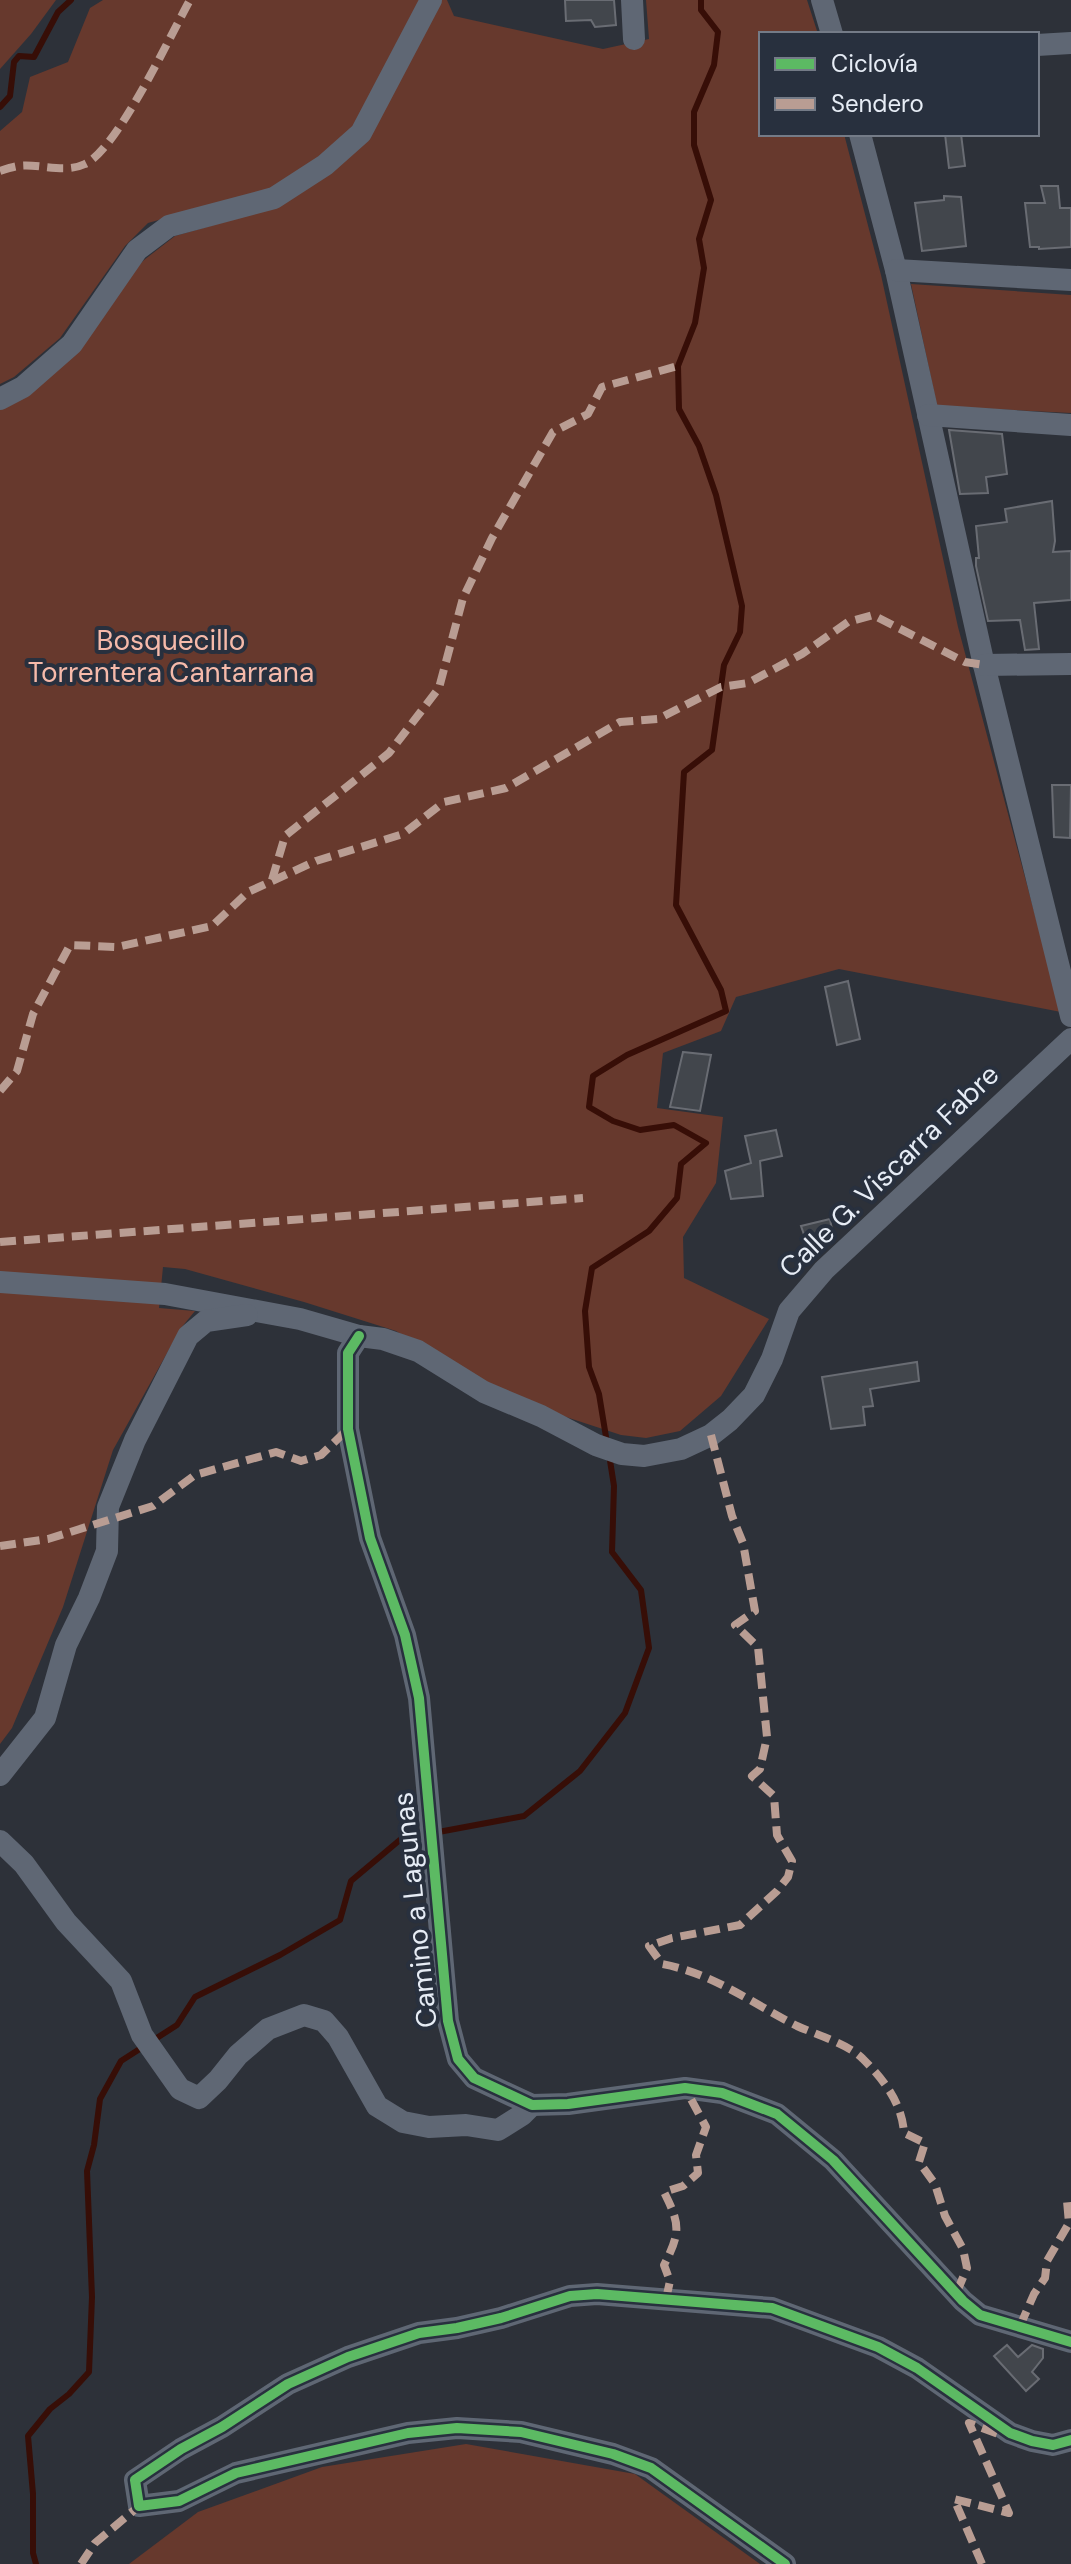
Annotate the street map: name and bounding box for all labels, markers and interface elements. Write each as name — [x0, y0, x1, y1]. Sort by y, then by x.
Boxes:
legend — [759, 32, 1039, 136]
text: Ciclovía — [831, 48, 918, 79]
text: Sendero — [831, 88, 924, 119]
park label: Bosquecillo Torrentera Cantarrana — [28, 622, 314, 691]
street label: Calle G. Viscarra Fabre — [771, 1056, 1007, 1286]
street label: Camino a Lagunas — [384, 1790, 446, 2030]

